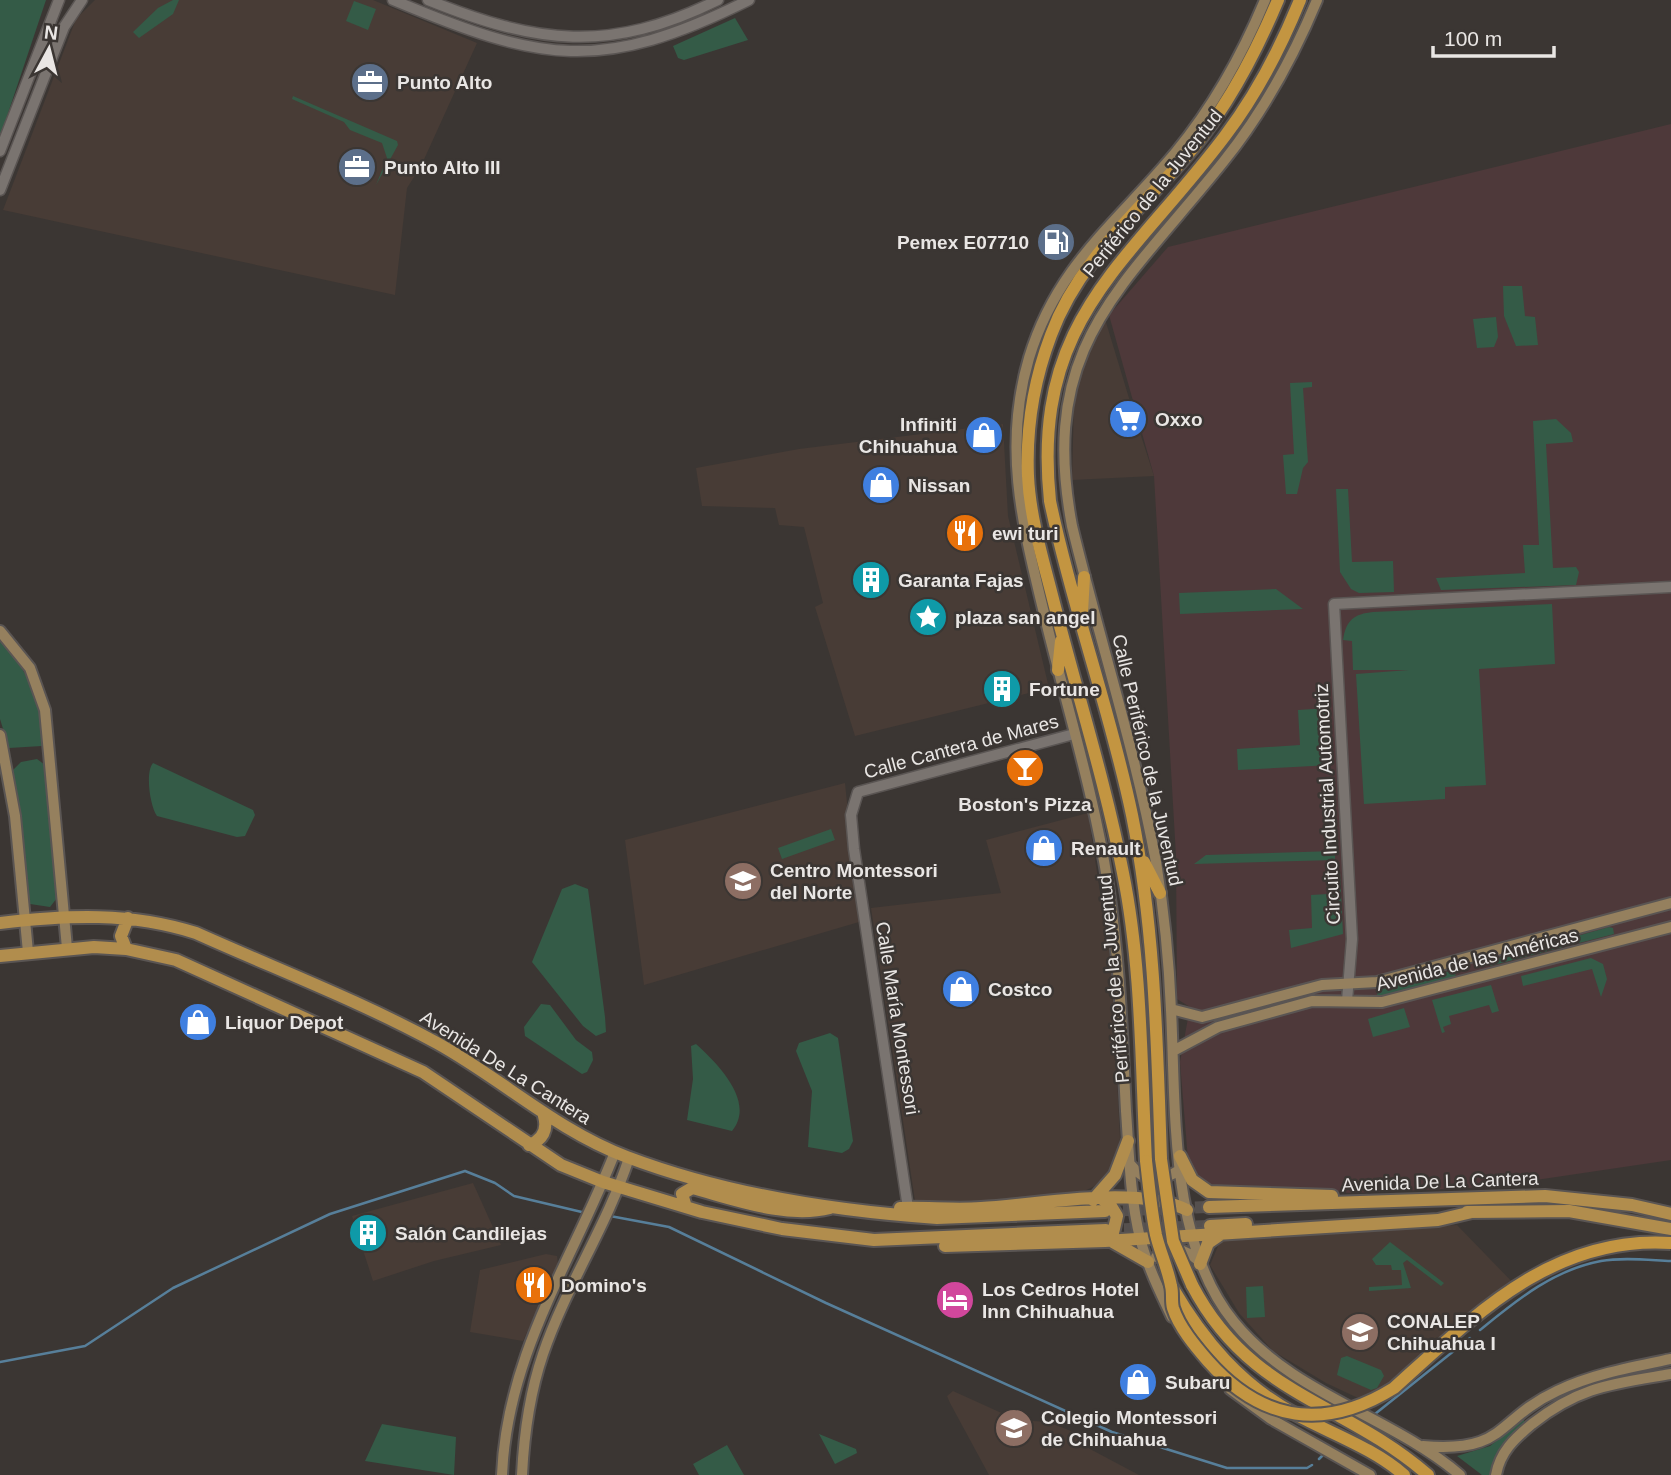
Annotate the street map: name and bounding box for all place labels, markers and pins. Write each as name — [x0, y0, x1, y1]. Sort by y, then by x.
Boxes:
office icon: Punto Alto — [349, 61, 391, 103]
place label: Punto Alto — [397, 72, 492, 93]
office icon: Punto Alto III — [336, 146, 378, 188]
place label: Punto Alto III — [384, 157, 500, 178]
fuel station icon: Pemex E07710 — [1035, 221, 1077, 263]
place label: Pemex E07710 — [897, 232, 1029, 253]
supermarket icon: Oxxo — [1107, 398, 1149, 440]
place label: Oxxo — [1155, 409, 1203, 430]
place label: Infiniti Chihuahua — [859, 414, 957, 457]
shop icon: Infiniti Chihuahua — [963, 414, 1005, 456]
shop icon: Nissan — [860, 464, 902, 506]
place label: Nissan — [908, 475, 970, 496]
restaurant icon: ewi turi — [944, 512, 986, 554]
place label: ewi turi — [992, 523, 1059, 544]
building icon: Garanta Fajas — [850, 559, 892, 601]
place label: Garanta Fajas — [898, 570, 1024, 591]
place icon: plaza san angel — [907, 596, 949, 638]
place label: plaza san angel — [955, 607, 1095, 628]
building icon: Fortune — [981, 668, 1023, 710]
place label: Fortune — [1029, 679, 1100, 700]
bar icon: Boston's Pizza — [1004, 747, 1046, 789]
place label: Boston's Pizza — [958, 794, 1092, 815]
shop icon: Renault — [1023, 827, 1065, 869]
place label: Renault — [1071, 838, 1141, 859]
school or university icon: Centro Montessori del Norte — [722, 860, 764, 902]
place label: Centro Montessori del Norte — [770, 860, 938, 903]
shop icon: Costco — [940, 968, 982, 1010]
place label: Costco — [988, 979, 1052, 1000]
shop icon: Liquor Depot — [177, 1001, 219, 1043]
place label: Liquor Depot — [225, 1012, 344, 1033]
building icon: Salón Candilejas — [347, 1212, 389, 1254]
place label: Salón Candilejas — [395, 1223, 547, 1244]
restaurant icon: Domino's — [513, 1264, 555, 1306]
place label: Domino's — [561, 1275, 647, 1296]
hotel icon: Los Cedros Hotel Inn Chihuahua — [934, 1279, 976, 1321]
place label: Los Cedros Hotel Inn Chihuahua — [982, 1279, 1139, 1322]
school or university icon: CONALEP Chihuahua I — [1339, 1311, 1381, 1353]
place label: CONALEP Chihuahua I — [1387, 1311, 1496, 1354]
shop icon: Subaru — [1117, 1361, 1159, 1403]
place label: Subaru — [1165, 1372, 1230, 1393]
school or university icon: Colegio Montessori de Chihuahua — [993, 1407, 1035, 1449]
place label: Colegio Montessori de Chihuahua — [1041, 1407, 1217, 1450]

